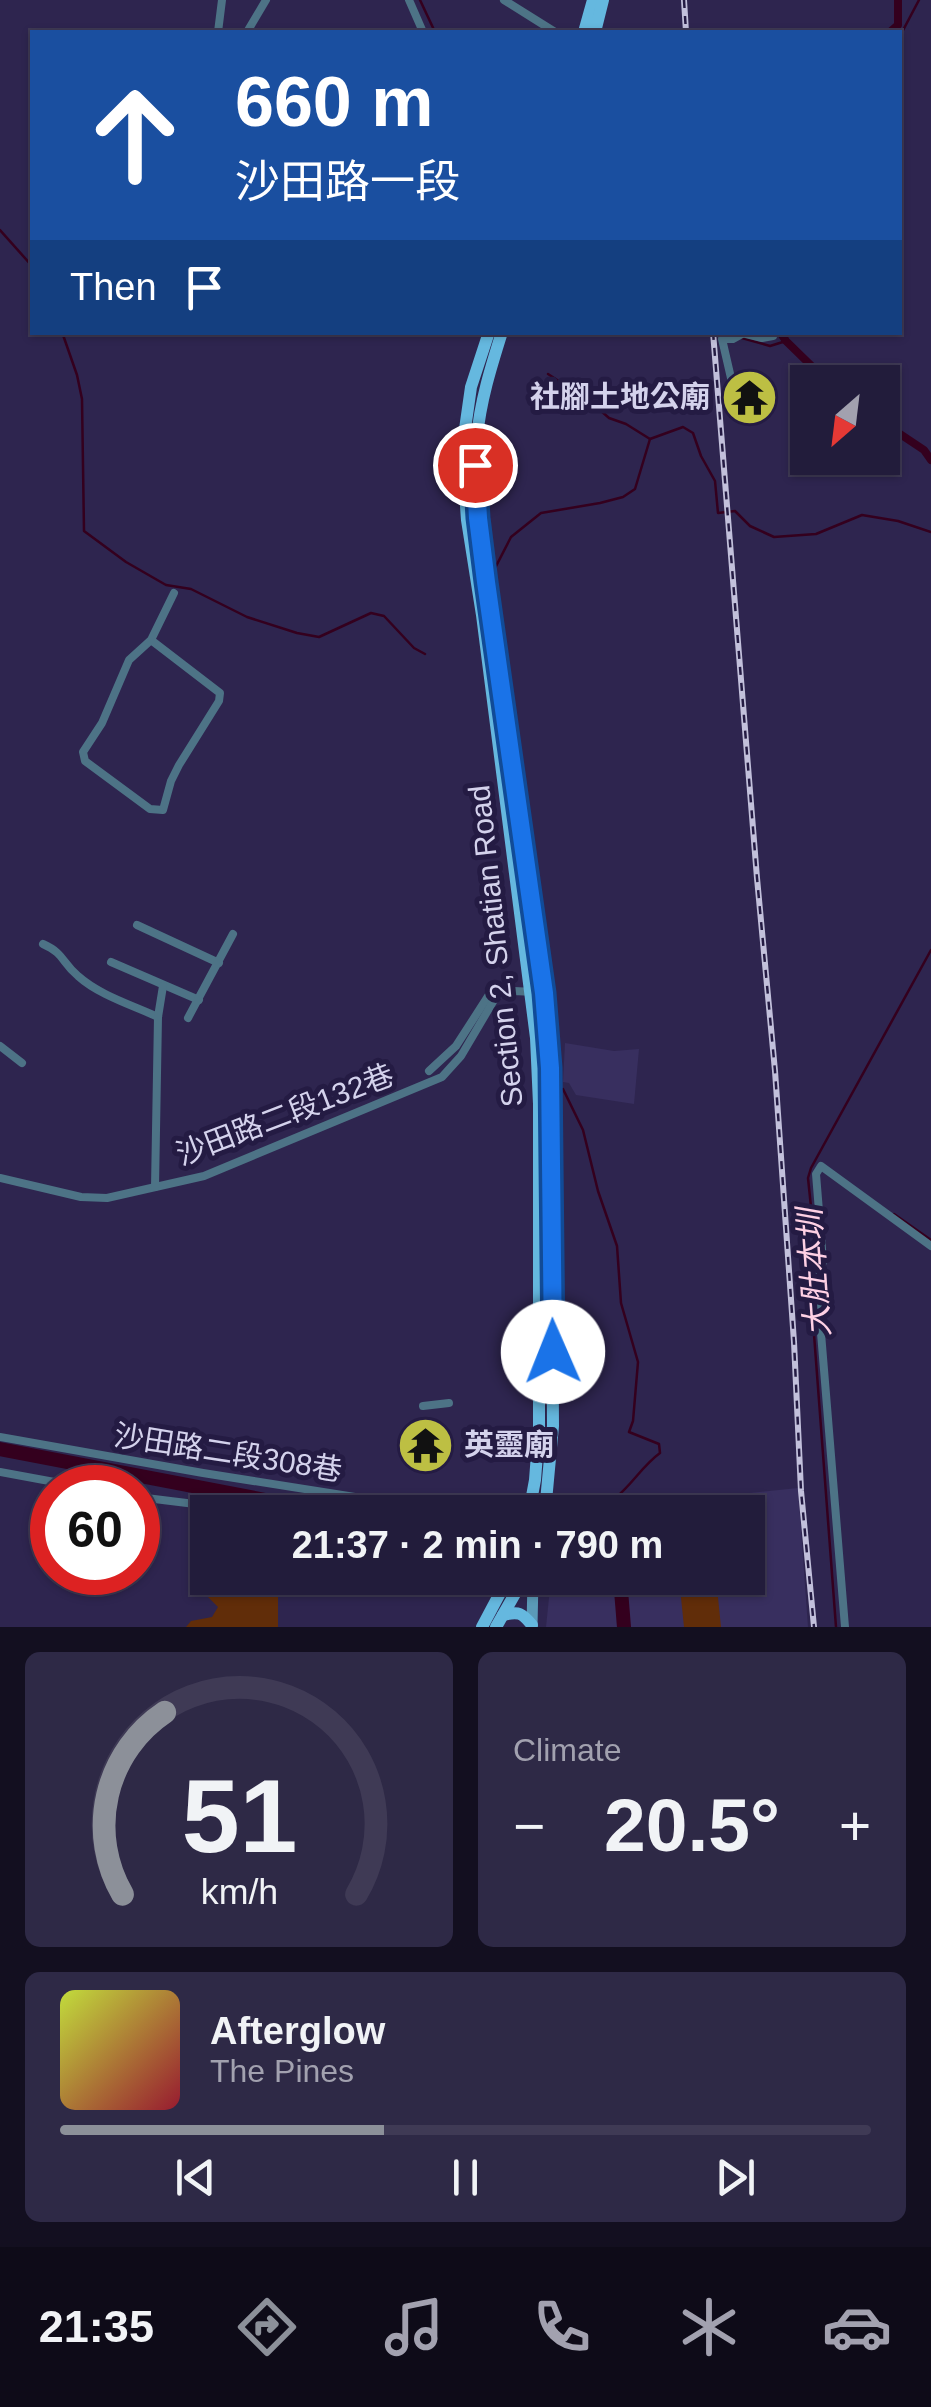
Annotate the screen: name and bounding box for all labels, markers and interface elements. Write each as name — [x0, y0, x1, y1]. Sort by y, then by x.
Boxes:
text: 660 m — [235, 63, 433, 141]
icon: ahead — [70, 70, 200, 200]
text: 沙田路一段 — [235, 156, 460, 207]
icon: arrive — [177, 260, 232, 315]
text: Then — [70, 266, 157, 308]
north arrow — [790, 365, 900, 475]
map controls — [790, 365, 900, 475]
temple icon: 社腳土地公廟 — [719, 367, 779, 427]
place label: 社腳土地公廟 — [530, 380, 710, 413]
pin — [433, 423, 518, 508]
icon: arrive — [448, 438, 503, 493]
street label: Section 2, Shatian Road — [462, 783, 529, 1109]
street label: 沙田路二段132巷 — [172, 1058, 398, 1171]
water label: 大肚本圳 — [791, 1204, 836, 1338]
position arrow — [501, 1300, 605, 1404]
temple icon: 英靈廟 — [395, 1415, 455, 1475]
street label: 沙田路二段308巷 — [112, 1418, 344, 1487]
place label: 英靈廟 — [464, 1428, 554, 1461]
speed limit sign: 60 — [30, 1465, 160, 1595]
text: 21:37 · 2 min · 790 m — [292, 1524, 663, 1566]
text: Climate — [513, 1732, 621, 1768]
text: 51 — [181, 1758, 297, 1874]
text: 20.5° — [604, 1783, 780, 1867]
text: − — [513, 1795, 545, 1857]
text: + — [839, 1795, 871, 1857]
text: km/h — [200, 1872, 278, 1912]
text: Afterglow — [210, 2010, 385, 2052]
text: The Pines — [210, 2053, 354, 2089]
icon: previous — [168, 2150, 223, 2205]
icon: pause — [438, 2150, 493, 2205]
icon: next — [708, 2150, 763, 2205]
icon: directions — [232, 2292, 302, 2362]
icon: music — [379, 2292, 449, 2362]
icon: phone — [527, 2292, 597, 2362]
icon: climate — [674, 2292, 744, 2362]
icon: car — [822, 2292, 892, 2362]
text: 21:35 — [39, 2301, 154, 2352]

